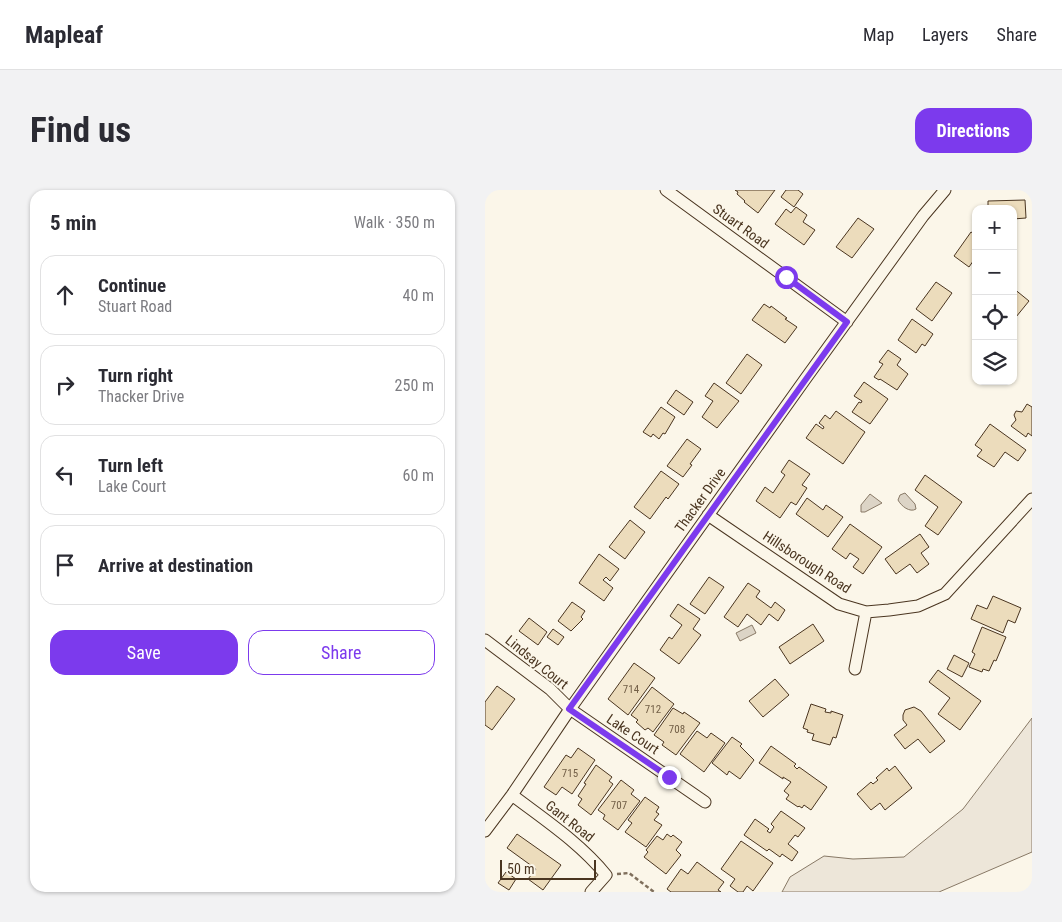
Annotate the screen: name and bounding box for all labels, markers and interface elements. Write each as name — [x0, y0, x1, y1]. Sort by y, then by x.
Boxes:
text: Mapleaf — [25, 21, 103, 49]
text: Map — [863, 24, 894, 45]
text: Layers — [922, 24, 969, 45]
text: Share — [997, 24, 1037, 45]
button: Directions — [915, 108, 1032, 153]
text: Find us — [30, 110, 131, 151]
street label: Stuart Road — [710, 200, 772, 252]
map controls — [972, 205, 1017, 385]
button: + — [972, 205, 1017, 250]
text: 5 min — [50, 211, 97, 235]
text: Walk · 350 m — [354, 213, 435, 232]
button: − — [972, 250, 1017, 295]
route start — [775, 266, 798, 289]
text: Continue — [98, 274, 166, 297]
icon: ahead — [51, 281, 79, 309]
text: 40 m — [402, 286, 434, 305]
button: locate — [972, 295, 1017, 340]
text: Stuart Road — [98, 297, 172, 316]
button: layers — [972, 340, 1017, 385]
text: Turn right — [98, 364, 173, 387]
icon: right — [51, 371, 79, 399]
text: 250 m — [395, 376, 434, 395]
text: Thacker Drive — [98, 387, 184, 406]
text: Turn left — [98, 454, 163, 477]
icon: left — [51, 461, 79, 489]
street label: Thacker Drive — [671, 464, 729, 535]
text: 60 m — [402, 466, 434, 485]
text: Lake Court — [98, 477, 166, 496]
street label: Hillsborough Road — [760, 528, 854, 596]
icon: arrive — [51, 551, 79, 579]
text: Arrive at destination — [98, 554, 253, 577]
button: Save — [50, 630, 238, 675]
button: Share — [248, 630, 435, 675]
street label: Lindsay Court — [502, 632, 572, 692]
house number: 714 — [623, 683, 640, 696]
house number: 712 — [645, 703, 661, 716]
street label: Lake Court — [604, 711, 662, 757]
house number: 708 — [669, 723, 685, 736]
route end — [658, 766, 681, 789]
house number: 715 — [562, 767, 578, 780]
street label: Gant Road — [543, 797, 597, 845]
house number: 707 — [611, 799, 627, 812]
scale bar — [500, 857, 596, 880]
text: 50 m — [507, 861, 535, 877]

